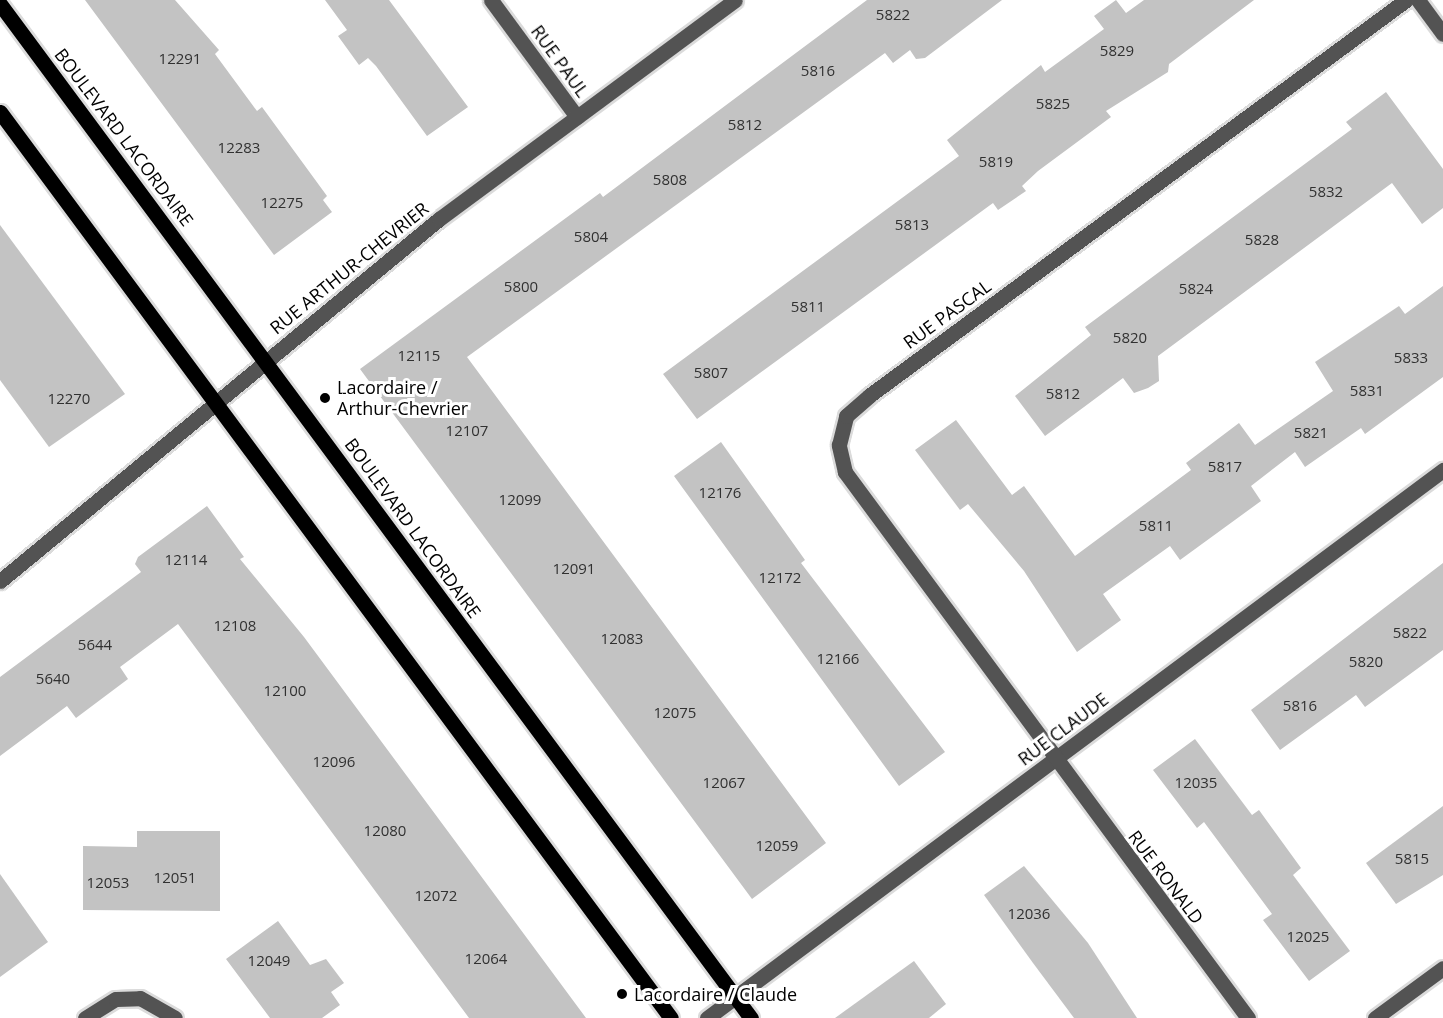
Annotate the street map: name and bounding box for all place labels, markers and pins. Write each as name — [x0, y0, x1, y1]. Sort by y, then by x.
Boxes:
place label: Lacordaire / Arthur-Chevrier — [337, 377, 468, 420]
marker: Lacordaire / Arthur-Chevrier — [318, 391, 332, 405]
place label: Lacordaire / Claude — [634, 983, 797, 1005]
marker: Lacordaire / Claude — [615, 987, 629, 1001]

